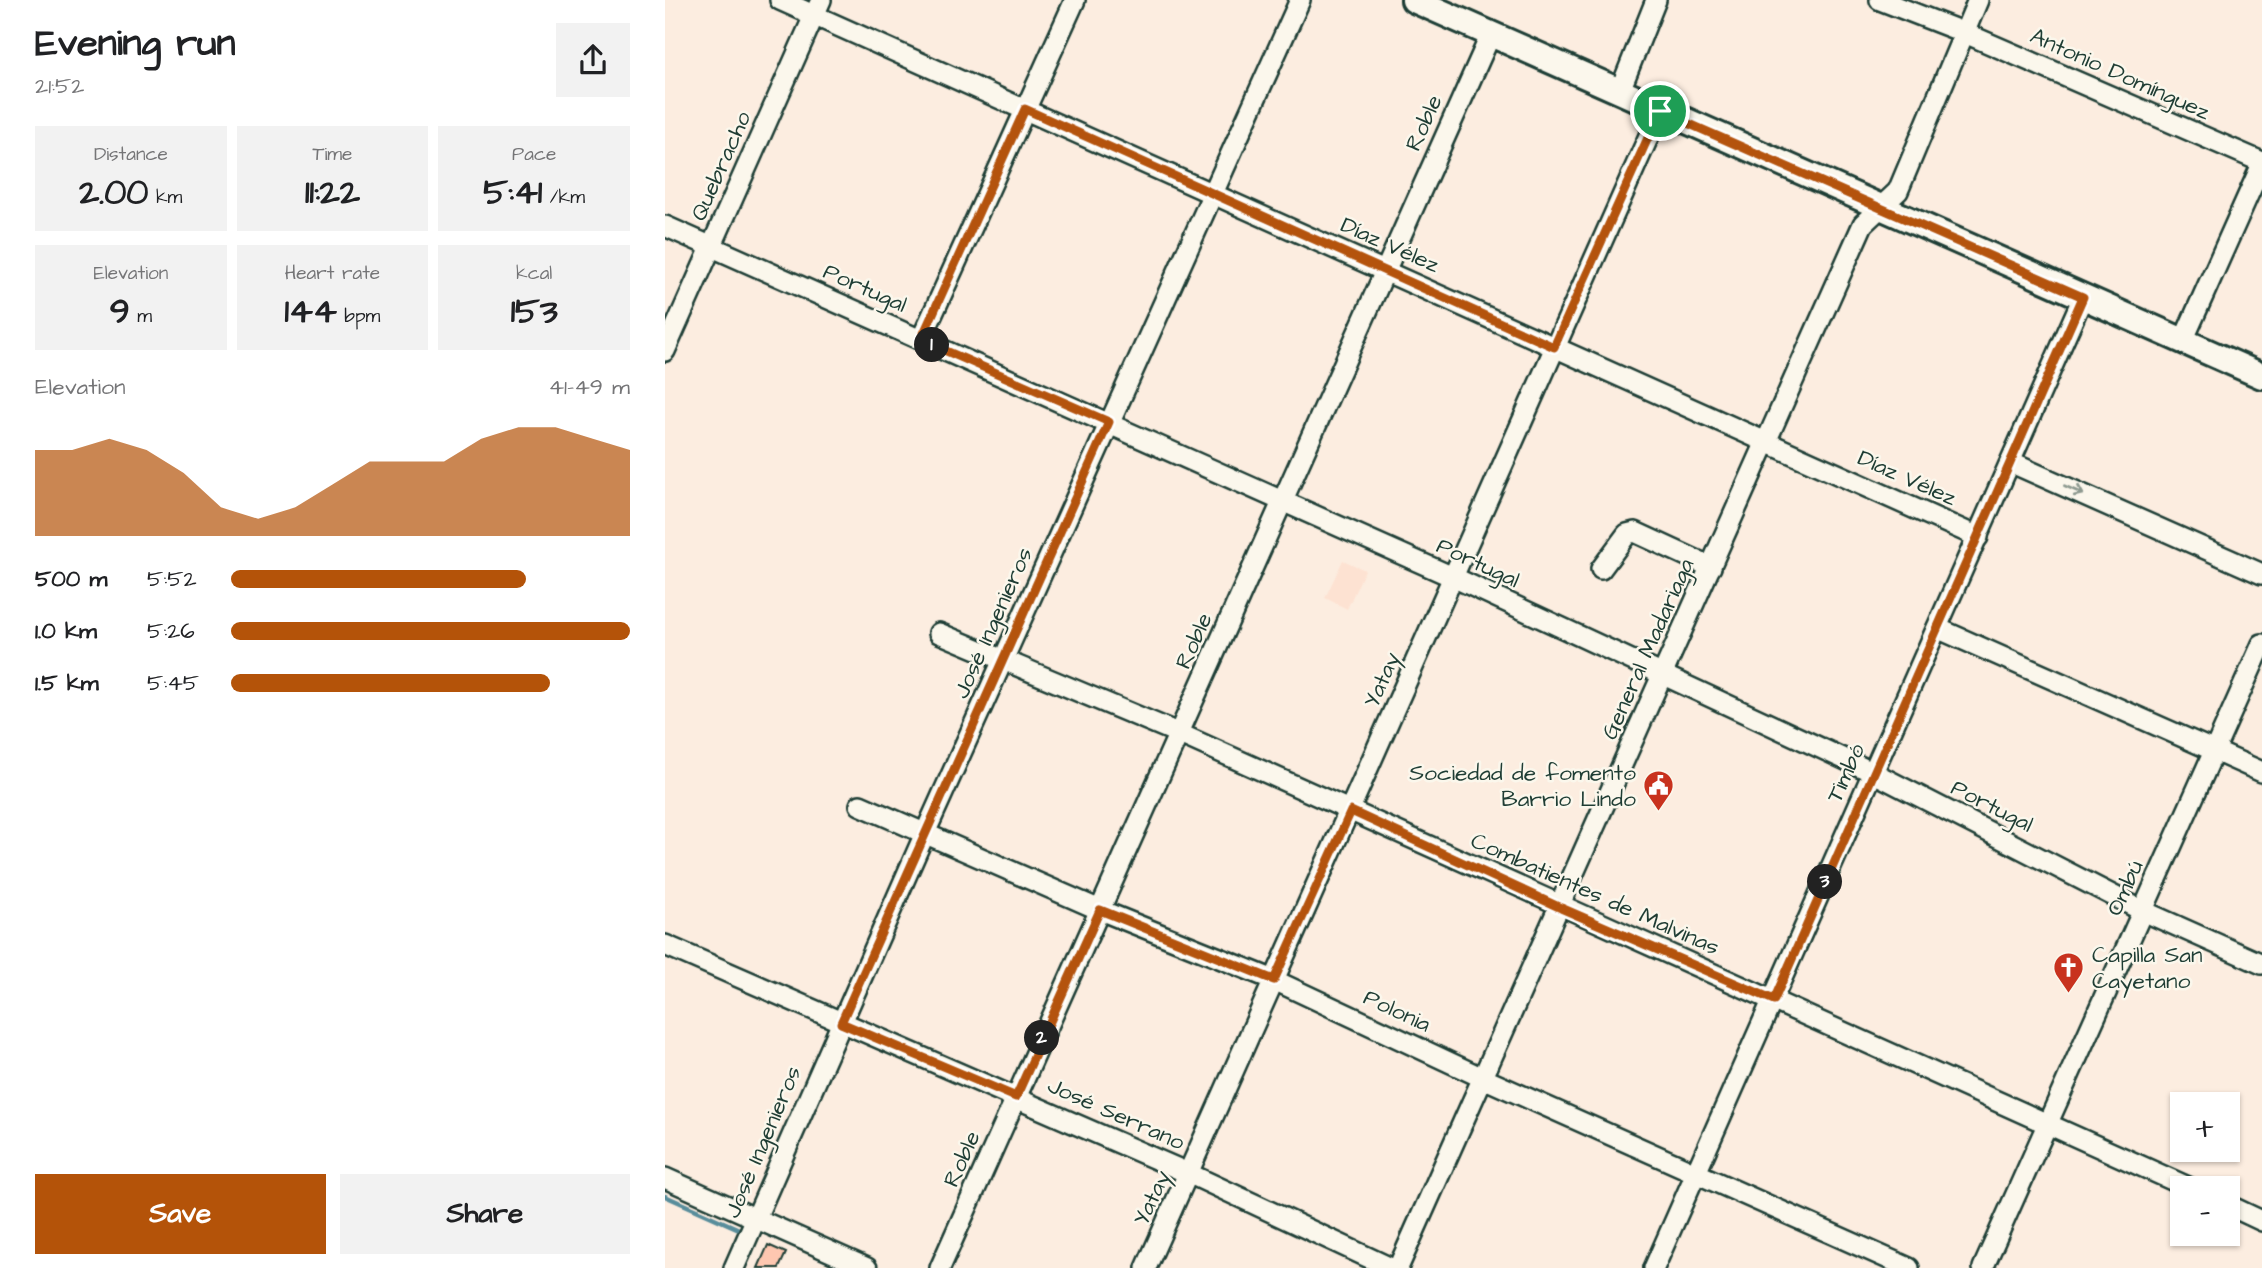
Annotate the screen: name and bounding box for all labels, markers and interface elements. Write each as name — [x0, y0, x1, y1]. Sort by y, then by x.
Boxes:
text: Evening run — [35, 18, 236, 70]
street label: Antonio Domínguez — [2025, 20, 2216, 129]
button: share — [556, 23, 630, 97]
text: 21:52 — [35, 70, 84, 102]
pin — [1630, 81, 1690, 141]
street label: Roble — [1398, 90, 1450, 156]
icon: arrive — [1641, 92, 1679, 130]
street label: Quebracho — [683, 106, 759, 226]
text: Distance — [94, 141, 168, 168]
text: Time — [313, 141, 352, 168]
text: Pace — [512, 141, 556, 168]
text: 2.00 — [79, 168, 148, 217]
text: 11:22 — [305, 168, 360, 217]
text: 5:41 — [483, 168, 542, 217]
text: km — [148, 184, 182, 211]
text: /km — [542, 184, 585, 211]
street label: Díaz Vélez — [1336, 209, 1445, 281]
street label: Portugal — [818, 255, 912, 322]
text: Elevation — [93, 260, 168, 287]
text: Heart rate — [285, 260, 380, 287]
text: kcal — [516, 260, 552, 287]
text: 9 — [110, 287, 130, 336]
text: 144 — [285, 287, 337, 336]
text: 153 — [511, 287, 558, 336]
text: m — [130, 303, 152, 330]
text: bpm — [337, 303, 380, 330]
pin: 1 — [915, 328, 949, 362]
text: 1 — [930, 331, 933, 358]
text: Elevation — [35, 371, 126, 403]
text: 41–49 m — [548, 371, 630, 403]
street label: Díaz Vélez — [1853, 442, 1962, 514]
one-way arrow — [2063, 484, 2085, 497]
street label: Portugal — [1431, 530, 1525, 597]
street label: José Ingenieros — [945, 542, 1042, 704]
street label: General Madariaga — [1594, 553, 1703, 745]
text: 500 m — [35, 563, 107, 595]
text: 5:52 — [147, 563, 197, 595]
street label: Roble — [1168, 608, 1220, 674]
text: 1.0 km — [35, 615, 97, 647]
text: 5:26 — [147, 615, 195, 647]
street label: Yatay — [1356, 647, 1409, 713]
text: 1.5 km — [35, 667, 99, 699]
text: 5:45 — [147, 667, 199, 699]
street label: Timbó — [1819, 738, 1873, 808]
place label: Sociedad de fomento Barrio Lindo — [1409, 757, 1636, 815]
public building icon: Sociedad de fomento Barrio Lindo — [1642, 769, 1676, 813]
street label: Portugal — [1945, 772, 2039, 841]
street label: Combatientes de Malvinas — [1466, 825, 1724, 963]
street label: Ombú — [2099, 855, 2151, 921]
pin: 3 — [1807, 864, 1843, 900]
text: 3 — [1820, 868, 1829, 895]
place label: Capilla San Cayetano — [2092, 939, 2202, 998]
church icon: Capilla San Cayetano — [2052, 951, 2086, 995]
street label: Polonia — [1358, 982, 1436, 1041]
pin: 2 — [1025, 1020, 1059, 1056]
text: 2 — [1036, 1024, 1047, 1051]
street label: José Ingenieros — [717, 1061, 810, 1223]
street label: José Serrano — [1042, 1069, 1190, 1159]
map controls — [2170, 1092, 2240, 1246]
button: + — [2170, 1092, 2240, 1162]
street label: Roble — [936, 1126, 988, 1192]
street label: Yatay — [1125, 1165, 1180, 1231]
button: Save — [35, 1174, 326, 1254]
button: Share — [340, 1174, 630, 1254]
button: − — [2170, 1176, 2240, 1246]

